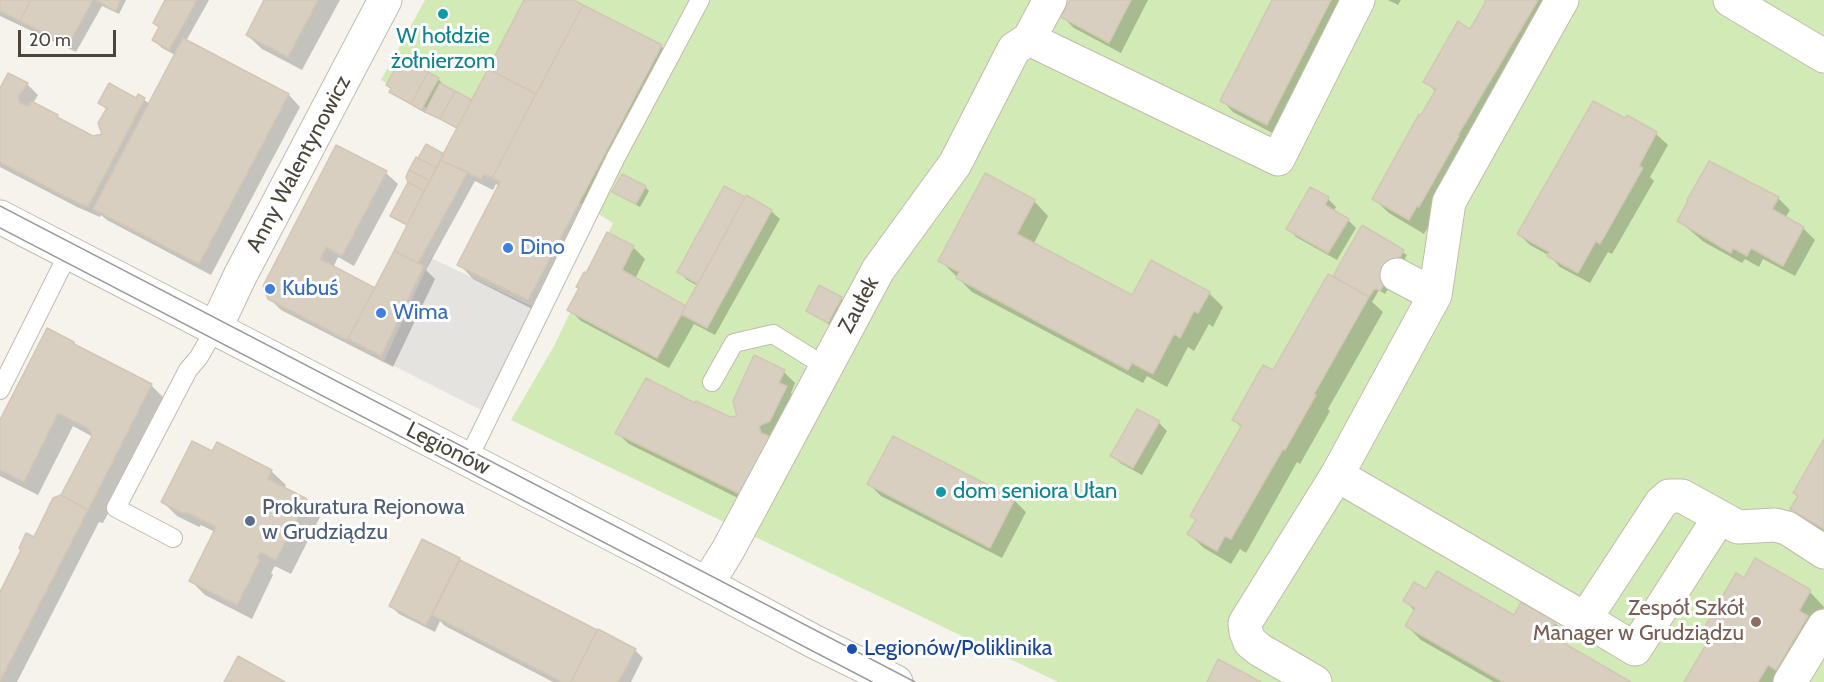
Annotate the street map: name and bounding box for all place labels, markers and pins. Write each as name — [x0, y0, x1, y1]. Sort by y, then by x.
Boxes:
marker: W hołdzie żołnierzom — [436, 7, 450, 21]
place label: W hołdzie żołnierzom — [391, 24, 495, 76]
place label: Dino — [520, 235, 565, 261]
marker: Dino — [501, 241, 515, 255]
place label: Kubuś — [282, 276, 338, 302]
marker: Kubuś — [263, 282, 277, 296]
place label: Wima — [393, 300, 448, 326]
marker: Wima — [374, 306, 388, 320]
place label: dom seniora Ułan — [953, 479, 1117, 505]
marker: dom seniora Ułan — [934, 485, 948, 499]
place label: Prokuratura Rejonowa w Grudziądzu — [262, 495, 465, 546]
marker: Prokuratura Rejonowa w Grudziądzu — [243, 514, 257, 528]
place label: Zespół Szkół Manager w Grudziądzu — [1533, 596, 1744, 648]
marker: Zespół Szkół Manager w Grudziądzu — [1749, 615, 1763, 629]
place label: Legionów/Poliklinika — [864, 636, 1052, 662]
marker: Legionów/Poliklinika — [845, 642, 859, 656]

